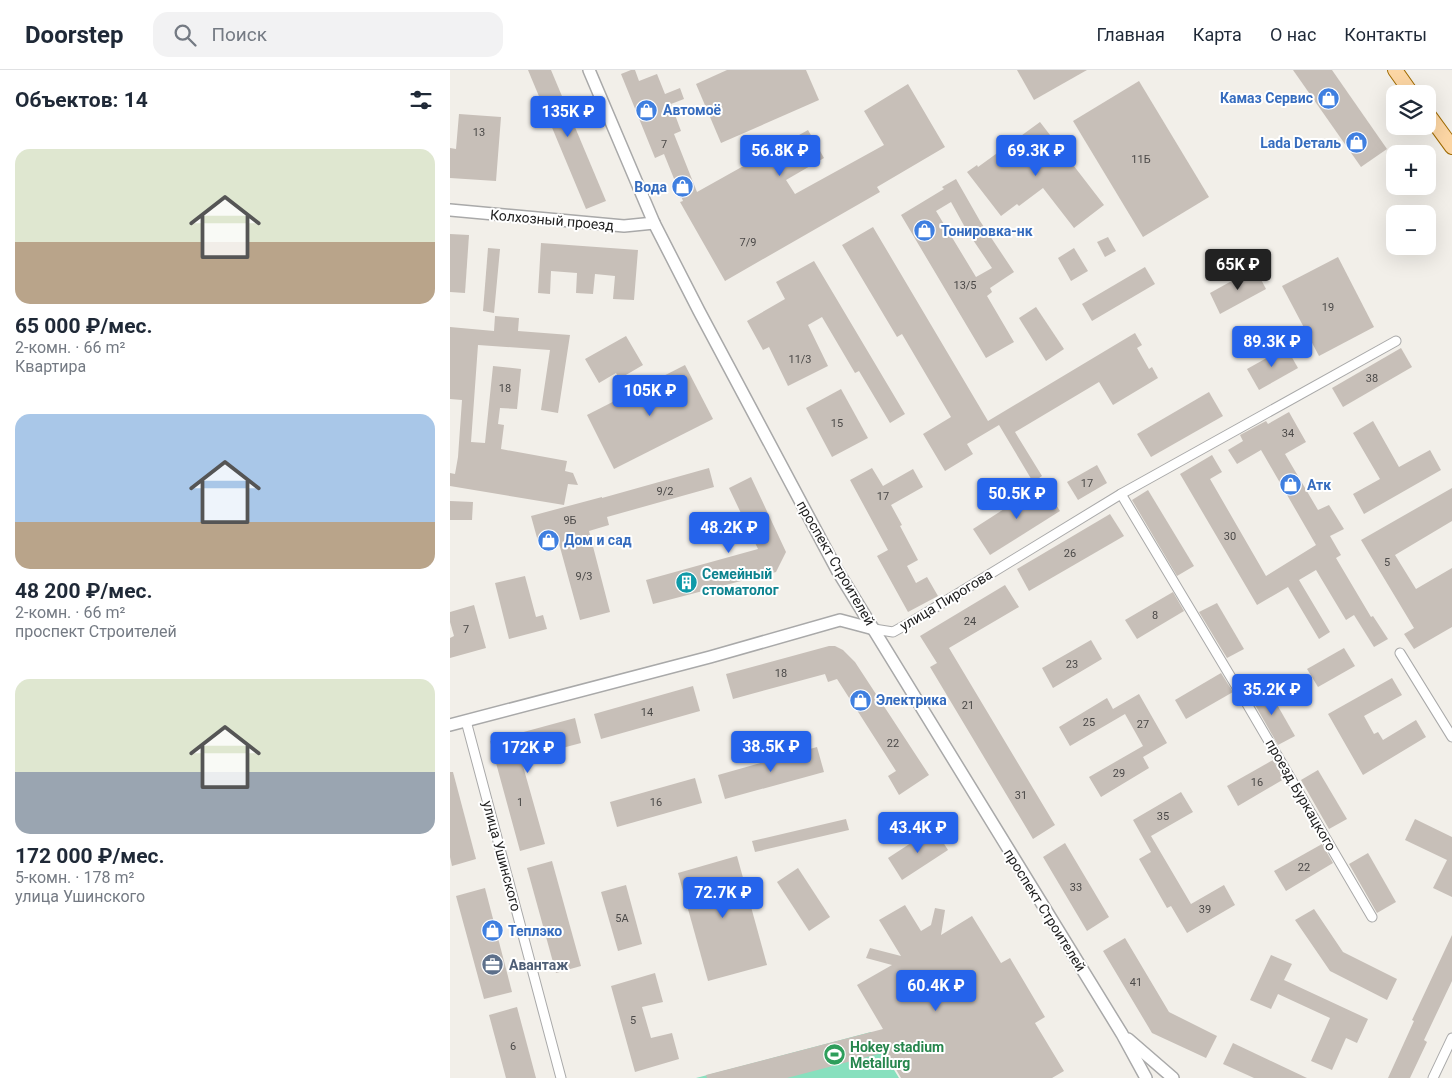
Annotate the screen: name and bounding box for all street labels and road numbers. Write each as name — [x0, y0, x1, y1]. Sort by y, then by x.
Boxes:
street label: Колхозный проезд — [489, 207, 615, 233]
street label: проспект Строителей — [794, 498, 878, 628]
street label: улица Пирогова — [897, 566, 995, 634]
street label: проезд Буркацкого — [1262, 736, 1340, 854]
street label: улица Ушинского — [480, 799, 524, 913]
street label: проспект Строителей — [1001, 846, 1089, 974]

